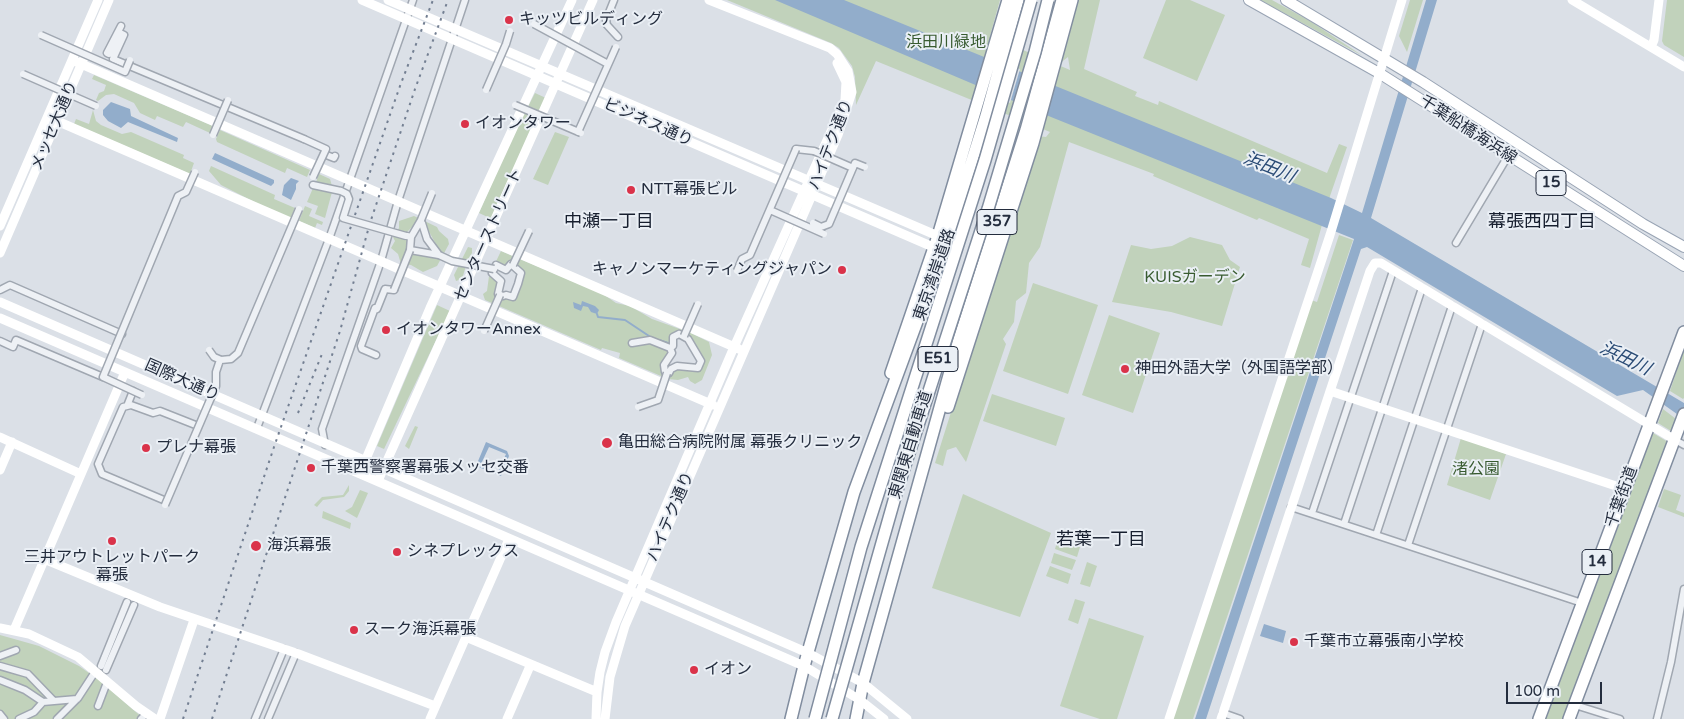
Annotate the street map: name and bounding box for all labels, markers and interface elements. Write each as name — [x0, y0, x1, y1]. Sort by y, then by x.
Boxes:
place label: キッツビルディング — [519, 10, 663, 30]
marker: キッツビルディング — [503, 14, 515, 26]
park label: 浜田川緑地 — [906, 33, 986, 53]
street label: メッセ大通り — [27, 78, 83, 174]
street label: 千葉船橋海浜線 — [1416, 91, 1520, 169]
street label: ビジネス通り — [600, 95, 696, 151]
street label: ハイテク通り — [805, 97, 857, 193]
place label: イオンタワー — [475, 114, 571, 134]
marker: イオンタワー — [459, 118, 471, 130]
water label: 浜田川 — [1240, 148, 1298, 188]
street label: センターストリート — [451, 165, 527, 305]
road number: 15 — [1536, 170, 1566, 196]
place label: NTT幕張ビル — [641, 180, 737, 200]
marker: NTT幕張ビル — [625, 184, 637, 196]
road number: 357 — [977, 210, 1017, 234]
district label: 中瀬一丁目 — [564, 211, 654, 233]
district label: 幕張西四丁目 — [1488, 211, 1596, 233]
street label: 東京湾岸道路 — [910, 226, 960, 324]
place label: キャノンマーケティングジャパン — [592, 260, 832, 280]
marker: キャノンマーケティングジャパン — [836, 264, 848, 276]
park label: KUISガーデン — [1144, 268, 1246, 288]
place label: イオンタワーAnnex — [396, 320, 541, 340]
marker: イオンタワーAnnex — [380, 324, 392, 336]
water label: 浜田川 — [1596, 337, 1654, 381]
road number: E51 — [918, 346, 958, 372]
street label: 国際大通り — [142, 356, 222, 406]
place label: 神田外語大学（外国語学部） — [1135, 359, 1343, 379]
marker: 神田外語大学（外国語学部） — [1119, 363, 1131, 375]
street label: 東関東自動車道 — [885, 389, 937, 501]
place label: 亀田総合病院附属 幕張クリニック — [618, 433, 862, 453]
marker: 亀田総合病院附属 幕張クリニック — [600, 436, 614, 450]
place label: プレナ幕張 — [156, 438, 236, 458]
marker: プレナ幕張 — [140, 442, 152, 454]
place label: 千葉西警察署幕張メッセ交番 — [321, 458, 529, 478]
park label: 渚公園 — [1452, 460, 1500, 480]
marker: 千葉西警察署幕張メッセ交番 — [305, 462, 317, 474]
street label: 千葉街道 — [1602, 464, 1642, 530]
street label: ハイテク通り — [643, 469, 699, 565]
district label: 若葉一丁目 — [1056, 529, 1146, 551]
marker: 三井アウトレットパーク 幕張 — [106, 535, 118, 547]
place label: 海浜幕張 — [267, 536, 331, 556]
marker: 海浜幕張 — [249, 539, 263, 553]
place label: シネプレックス — [407, 542, 519, 562]
marker: シネプレックス — [391, 546, 403, 558]
place label: 三井アウトレットパーク 幕張 — [24, 548, 200, 586]
road number: 14 — [1582, 550, 1612, 574]
place label: スーク海浜幕張 — [364, 620, 476, 640]
marker: スーク海浜幕張 — [348, 624, 360, 636]
place label: 千葉市立幕張南小学校 — [1304, 632, 1464, 652]
marker: 千葉市立幕張南小学校 — [1288, 636, 1300, 648]
place label: イオン — [704, 660, 752, 680]
marker: イオン — [688, 664, 700, 676]
scale bar — [1509, 672, 1605, 704]
text: 100 m — [1514, 682, 1560, 700]

